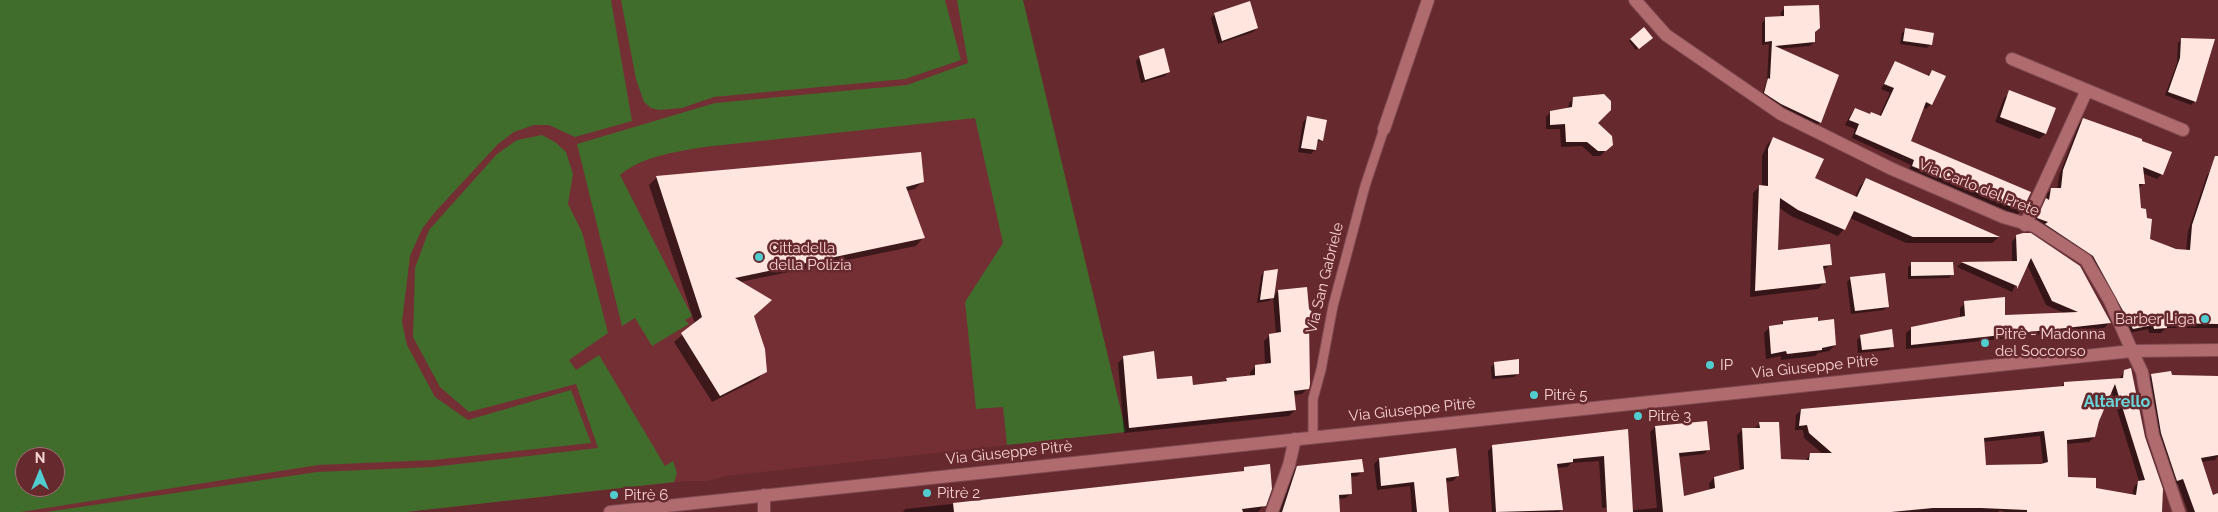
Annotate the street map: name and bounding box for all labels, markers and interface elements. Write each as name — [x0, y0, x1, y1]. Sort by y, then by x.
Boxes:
street label: Via Carlo del Prete — [1916, 156, 2042, 220]
street label: Via San Gabriele — [1303, 221, 1347, 335]
place label: Cittadella della Polizia — [769, 239, 852, 274]
marker: Cittadella della Polizia — [753, 251, 765, 263]
place label: Barber Liga — [2115, 310, 2195, 328]
marker: Barber Liga — [2199, 313, 2211, 325]
place label: Pitrè - Madonna del Soccorso — [1995, 325, 2106, 360]
marker: Pitrè - Madonna del Soccorso — [1979, 337, 1991, 349]
street label: Via Giuseppe Pitrè — [1751, 351, 1879, 383]
place label: IP — [1720, 356, 1733, 374]
marker: IP — [1704, 359, 1716, 371]
place label: Pitrè 5 — [1544, 386, 1587, 404]
marker: Pitrè 5 — [1528, 389, 1540, 401]
district label: Altarello — [2084, 392, 2150, 412]
street label: Via Giuseppe Pitrè — [1348, 394, 1476, 426]
place label: Pitrè 3 — [1648, 407, 1691, 425]
marker: Pitrè 3 — [1632, 410, 1644, 422]
street label: Via Giuseppe Pitrè — [945, 437, 1073, 469]
north arrow — [15, 447, 65, 497]
text: N — [35, 450, 45, 466]
place label: Pitrè 2 — [937, 484, 980, 502]
place label: Pitrè 6 — [624, 486, 668, 504]
marker: Pitrè 2 — [921, 487, 933, 499]
marker: Pitrè 6 — [608, 489, 620, 501]

